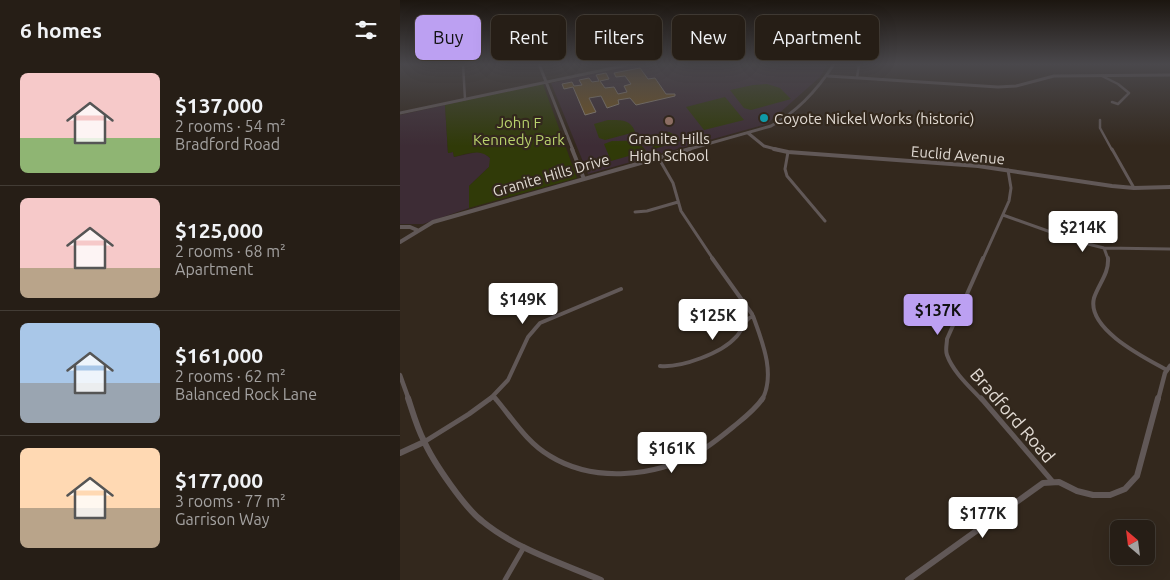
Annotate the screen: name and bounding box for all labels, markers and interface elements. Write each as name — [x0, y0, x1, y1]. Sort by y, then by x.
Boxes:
chip: Buy — [415, 15, 481, 60]
chip: Rent — [491, 15, 566, 60]
chip: Filters — [576, 15, 662, 60]
chip: New — [672, 15, 745, 60]
chip: Apartment — [755, 15, 879, 60]
icon: filters — [352, 16, 380, 44]
text: 6 homes — [20, 18, 102, 42]
icon: home — [60, 93, 120, 153]
text: $137,000 — [175, 93, 263, 117]
place label: Coyote Nickel Works (historic) — [774, 110, 975, 127]
marker: Coyote Nickel Works (historic) — [758, 112, 770, 124]
park label: John F Kennedy Park — [473, 114, 565, 148]
marker: Granite Hills High School — [663, 115, 675, 127]
text: 2 rooms · 54 m² — [175, 117, 286, 135]
place label: Granite Hills High School — [628, 130, 710, 164]
text: Bradford Road — [175, 135, 280, 153]
street label: Euclid Avenue — [910, 142, 1006, 168]
street label: Granite Hills Drive — [491, 150, 611, 200]
pin: $214K — [1048, 210, 1118, 253]
icon: home — [60, 218, 120, 278]
text: $125,000 — [175, 218, 263, 242]
text: $214K — [1060, 218, 1106, 236]
text: 2 rooms · 68 m² — [175, 242, 286, 260]
text: Apartment — [175, 260, 253, 278]
pin: $149K — [488, 282, 558, 325]
text: $149K — [500, 290, 546, 308]
pin: $137K — [903, 294, 973, 336]
pin: $125K — [678, 298, 748, 341]
text: $137K — [915, 301, 961, 319]
text: $125K — [690, 306, 736, 324]
icon: home — [60, 343, 120, 403]
text: $161,000 — [175, 343, 263, 367]
street label: Bradford Road — [967, 364, 1059, 466]
text: 2 rooms · 62 m² — [175, 367, 286, 385]
text: Balanced Rock Lane — [175, 385, 317, 403]
pin: $161K — [637, 432, 707, 474]
text: $161K — [649, 439, 695, 457]
icon: home — [60, 468, 120, 528]
text: $177,000 — [175, 468, 263, 492]
text: 3 rooms · 77 m² — [175, 492, 286, 510]
pin: $177K — [948, 496, 1018, 539]
text: $177K — [960, 504, 1006, 522]
text: Garrison Way — [175, 510, 269, 528]
north arrow — [1110, 520, 1155, 565]
map controls — [1110, 520, 1155, 565]

